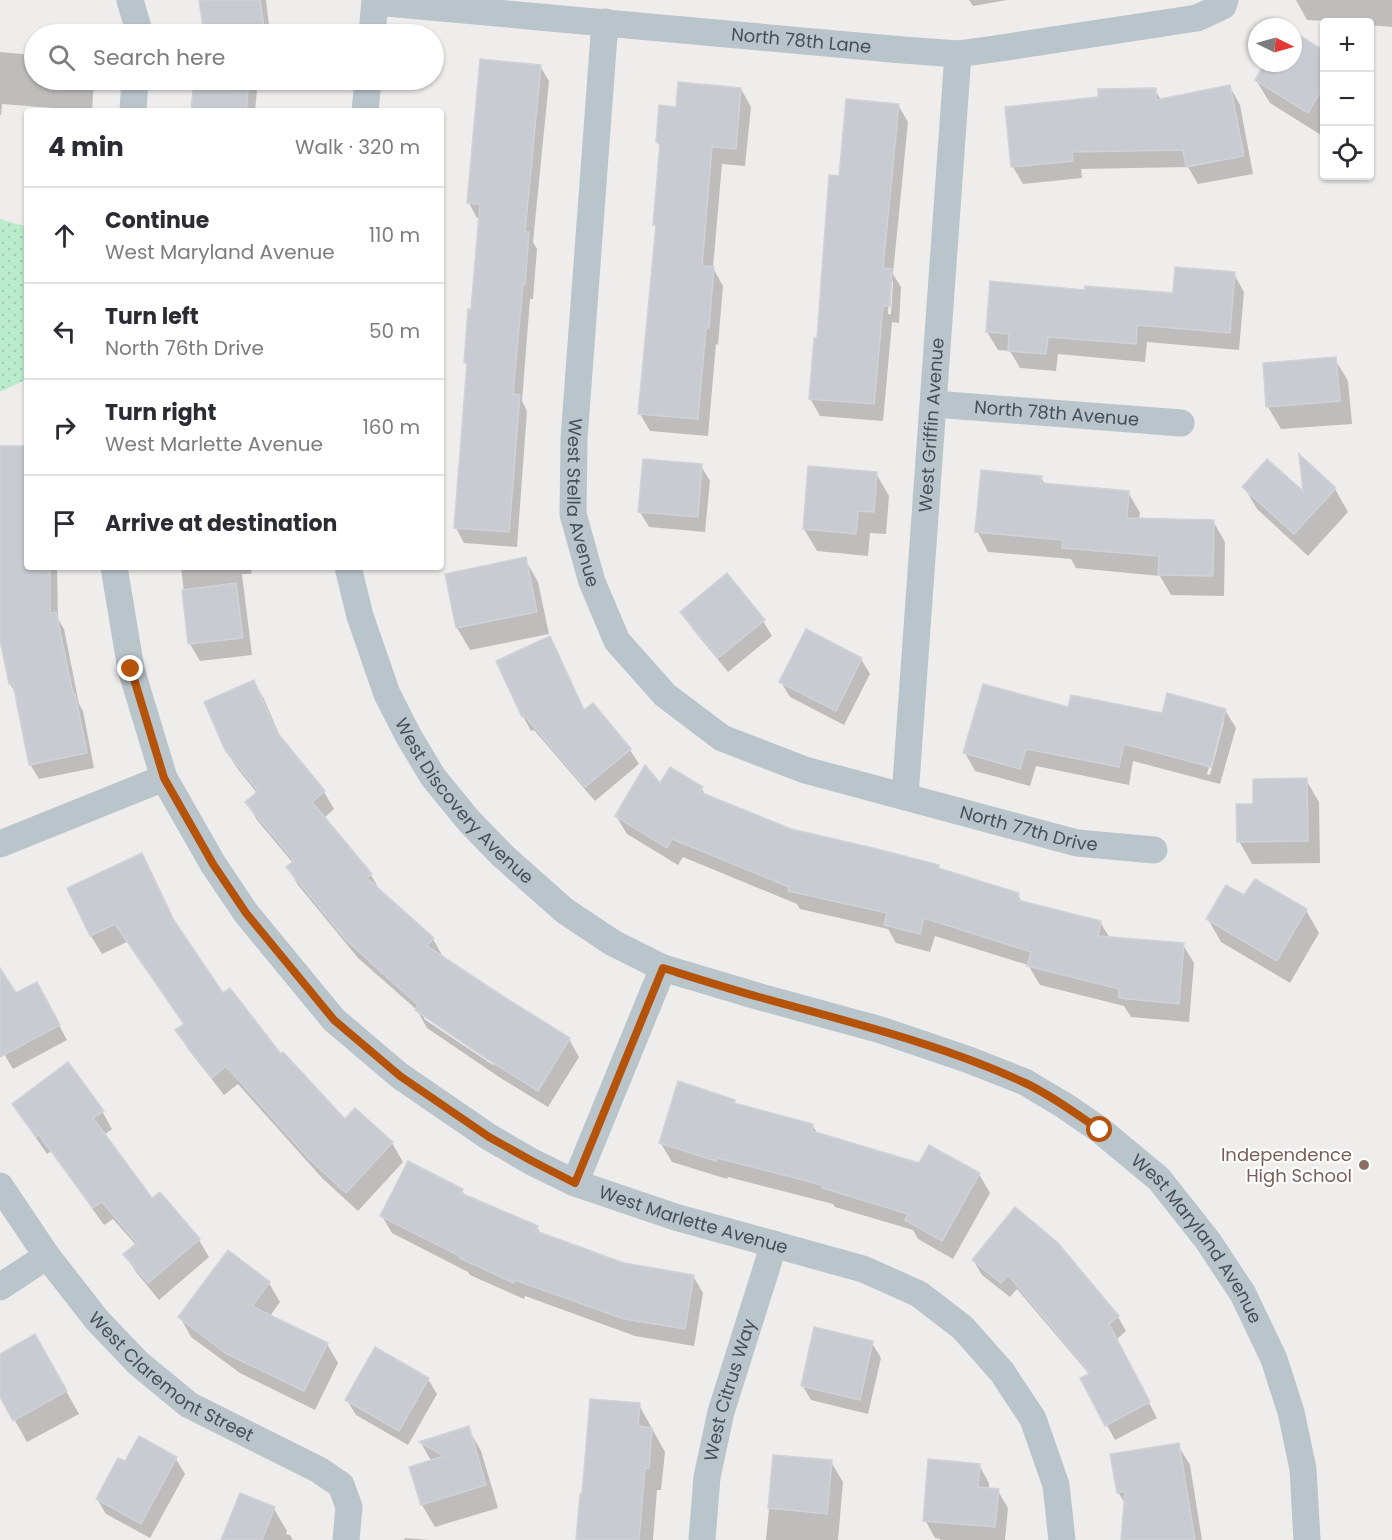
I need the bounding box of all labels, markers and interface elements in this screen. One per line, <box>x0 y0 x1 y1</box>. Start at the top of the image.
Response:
north arrow <box>1248 18 1302 72</box>
map controls <box>1320 18 1374 180</box>
button: + <box>1320 18 1374 72</box>
street label: North 78th Lane <box>730 21 872 59</box>
search box <box>24 24 444 90</box>
icon: search <box>45 41 78 74</box>
text: Search here <box>93 42 226 73</box>
button: − <box>1320 72 1374 126</box>
button: locate <box>1320 126 1374 180</box>
text: 4 min <box>48 129 124 165</box>
text: Walk · 320 m <box>295 133 420 161</box>
text: Continue <box>105 205 209 236</box>
icon: ahead <box>48 219 81 252</box>
text: 110 m <box>369 221 420 249</box>
text: West Maryland Avenue <box>105 238 335 266</box>
text: Turn left <box>105 301 199 332</box>
icon: left <box>48 315 81 348</box>
text: 50 m <box>369 317 420 345</box>
text: North 76th Drive <box>105 334 264 362</box>
street label: West Griffin Avenue <box>912 337 950 513</box>
street label: North 78th Avenue <box>973 394 1140 432</box>
text: Turn right <box>105 397 216 428</box>
icon: right <box>48 411 81 444</box>
text: 160 m <box>362 413 420 441</box>
street label: West Stella Avenue <box>561 417 606 590</box>
text: West Marlette Avenue <box>105 430 323 458</box>
icon: arrive <box>48 507 81 540</box>
text: Arrive at destination <box>105 508 337 539</box>
route end <box>117 655 143 681</box>
street label: West Discovery Avenue <box>389 713 539 890</box>
street label: North 77th Drive <box>957 799 1099 857</box>
route start <box>1086 1116 1112 1142</box>
place label: Independence High School <box>1221 1142 1352 1188</box>
street label: West Maryland Avenue <box>1126 1148 1268 1327</box>
marker: Independence High School <box>1357 1158 1371 1172</box>
street label: West Marlette Avenue <box>596 1179 791 1260</box>
street label: West Claremont Street <box>83 1306 258 1447</box>
street label: West Citrus Way <box>698 1316 762 1463</box>

